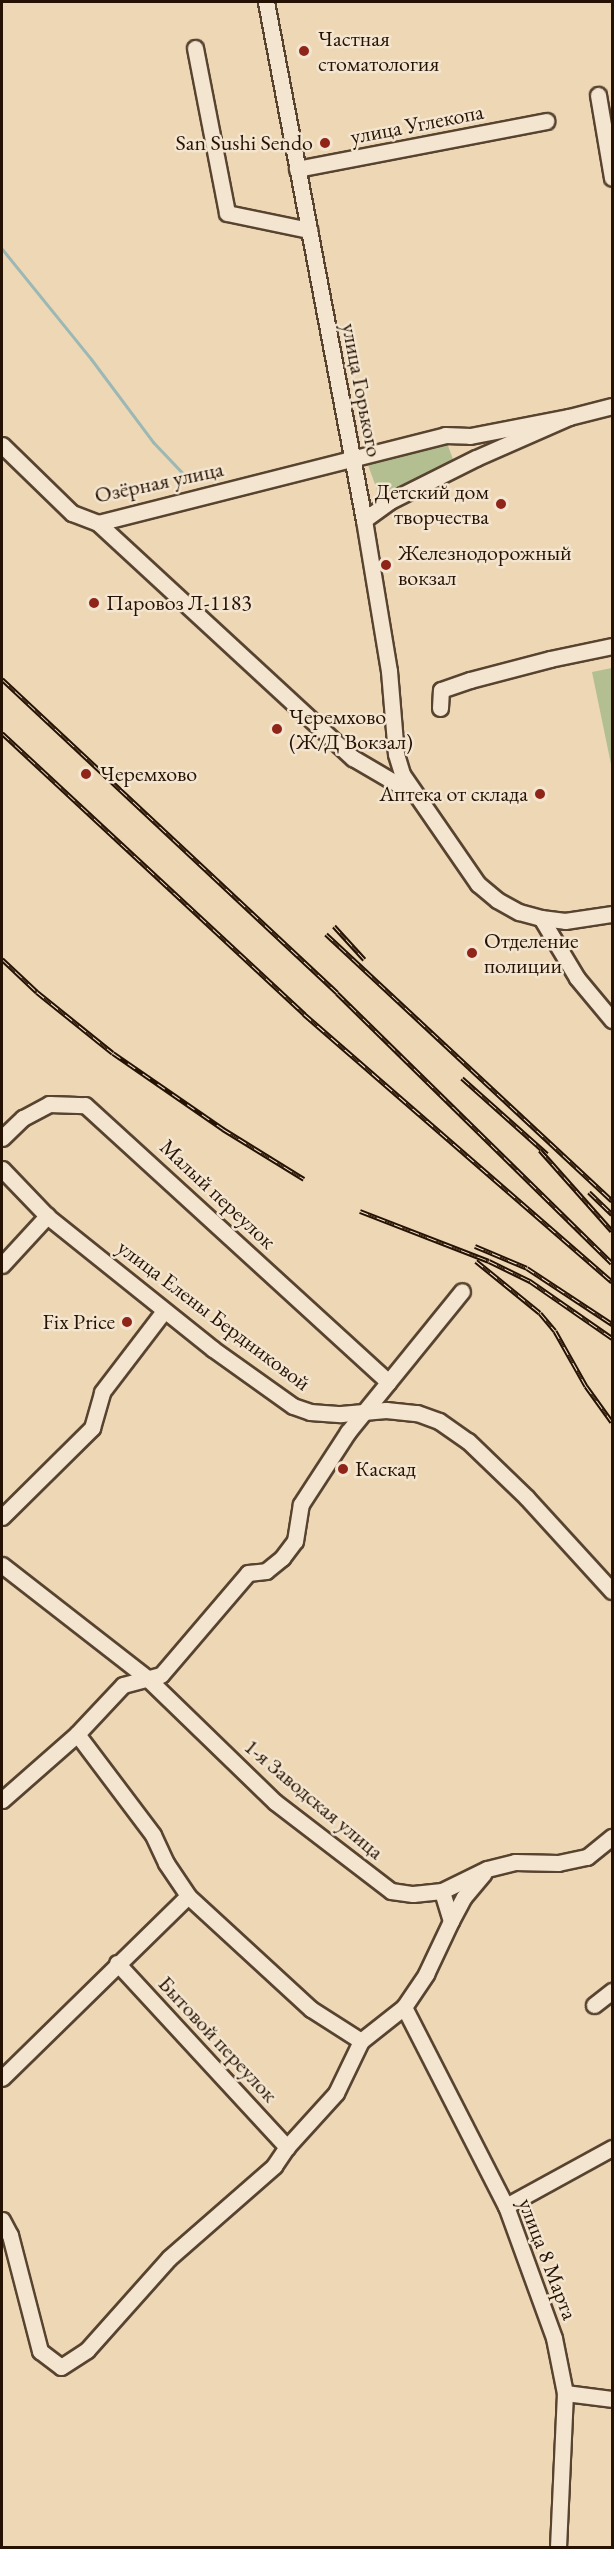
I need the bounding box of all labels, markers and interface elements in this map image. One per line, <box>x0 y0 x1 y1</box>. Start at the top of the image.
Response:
place label: Частная стоматология <box>318 25 439 76</box>
marker: Частная стоматология <box>295 42 313 60</box>
street label: улица Углекопа <box>348 98 486 150</box>
place label: San Sushi Sendo <box>175 130 313 156</box>
marker: San Sushi Sendo <box>318 136 332 150</box>
street label: улица Горького <box>336 321 388 459</box>
street label: Озёрная улица <box>92 455 226 509</box>
place label: Детский дом творчества <box>375 478 489 530</box>
marker: Детский дом творчества <box>494 497 508 511</box>
place label: Железнодорожный вокзал <box>398 539 572 590</box>
marker: Железнодорожный вокзал <box>379 558 393 572</box>
place label: Паровоз Л-1183 <box>106 590 252 616</box>
marker: Паровоз Л-1183 <box>87 596 101 610</box>
place label: Черемхово (Ж/Д Вокзал) <box>289 703 413 754</box>
marker: Черемхово (Ж/Д Вокзал) <box>270 722 284 736</box>
place label: Черемхово <box>100 761 197 787</box>
marker: Черемхово <box>77 765 95 783</box>
place label: Аптека от склада <box>379 781 528 807</box>
marker: Аптека от склада <box>533 787 547 801</box>
place label: Отделение полиции <box>484 927 579 978</box>
marker: Отделение полиции <box>465 946 479 960</box>
street label: Малый переулок <box>155 1134 281 1254</box>
street label: улица Елены Бердниковой <box>112 1234 316 1396</box>
place label: Fix Price <box>43 1309 115 1335</box>
marker: Fix Price <box>120 1315 134 1329</box>
place label: Каскад <box>355 1456 416 1482</box>
marker: Каскад <box>336 1462 350 1476</box>
street label: 1-я Заводская улица <box>239 1733 389 1865</box>
street label: Бытовой переулок <box>153 1970 283 2108</box>
street label: улица 8 Марта <box>513 2194 583 2324</box>

